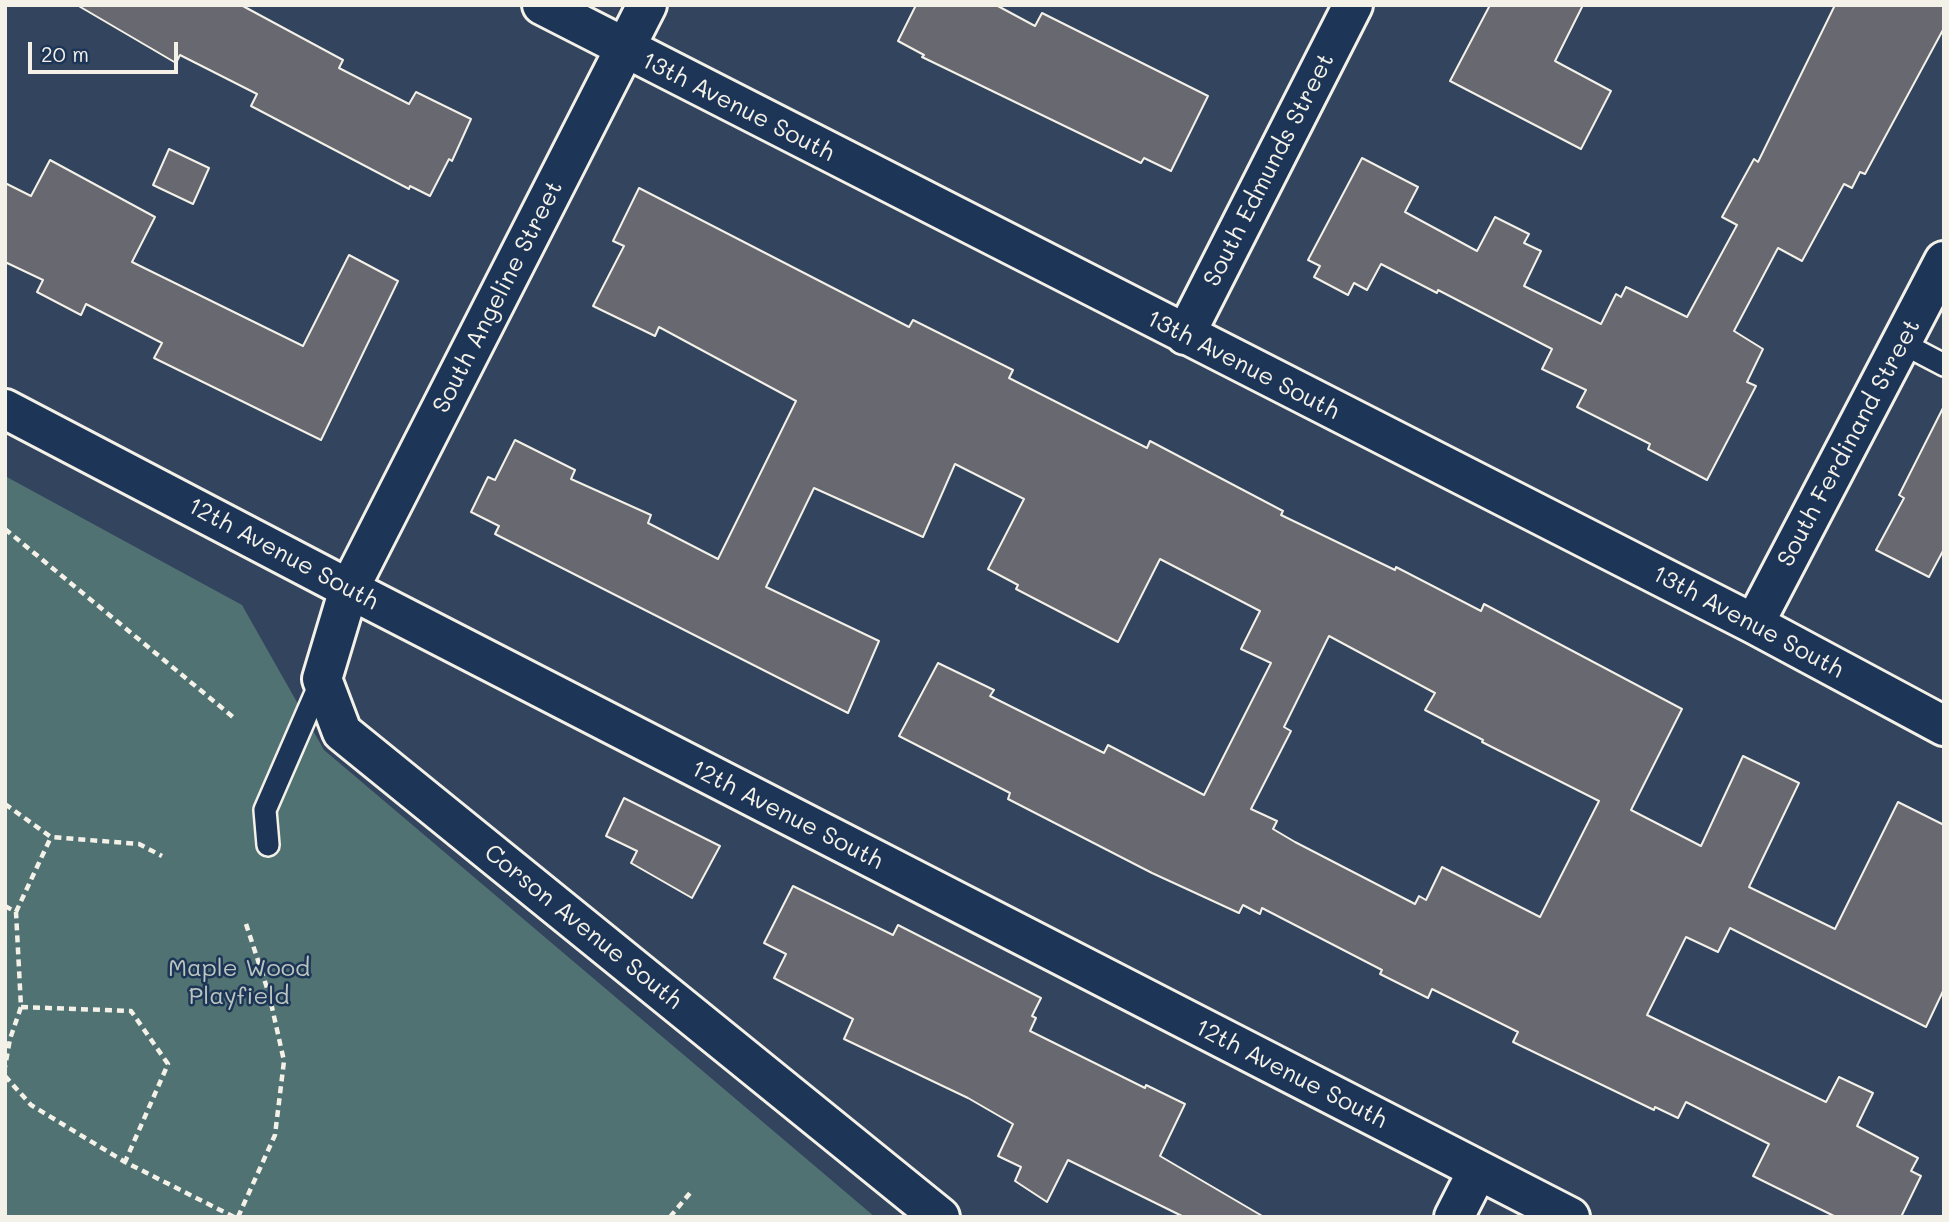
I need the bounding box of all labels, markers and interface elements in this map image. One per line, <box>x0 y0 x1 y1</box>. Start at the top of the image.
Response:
scale bar <box>32 28 182 72</box>
text: 20 m <box>41 40 89 67</box>
street label: 13th Avenue South <box>637 46 839 168</box>
street label: South Edmunds Street <box>1198 48 1340 292</box>
street label: South Angeline Street <box>427 176 569 418</box>
street label: 13th Avenue South <box>1142 304 1344 426</box>
street label: South Ferdinand Street <box>1771 314 1927 572</box>
street label: 12th Avenue South <box>183 492 383 616</box>
street label: 13th Avenue South <box>1648 559 1848 685</box>
street label: 12th Avenue South <box>686 754 888 876</box>
street label: Corson Avenue South <box>478 838 688 1016</box>
park label: Maple Wood Playfield <box>168 955 310 1011</box>
street label: 12th Avenue South <box>1190 1013 1392 1135</box>

